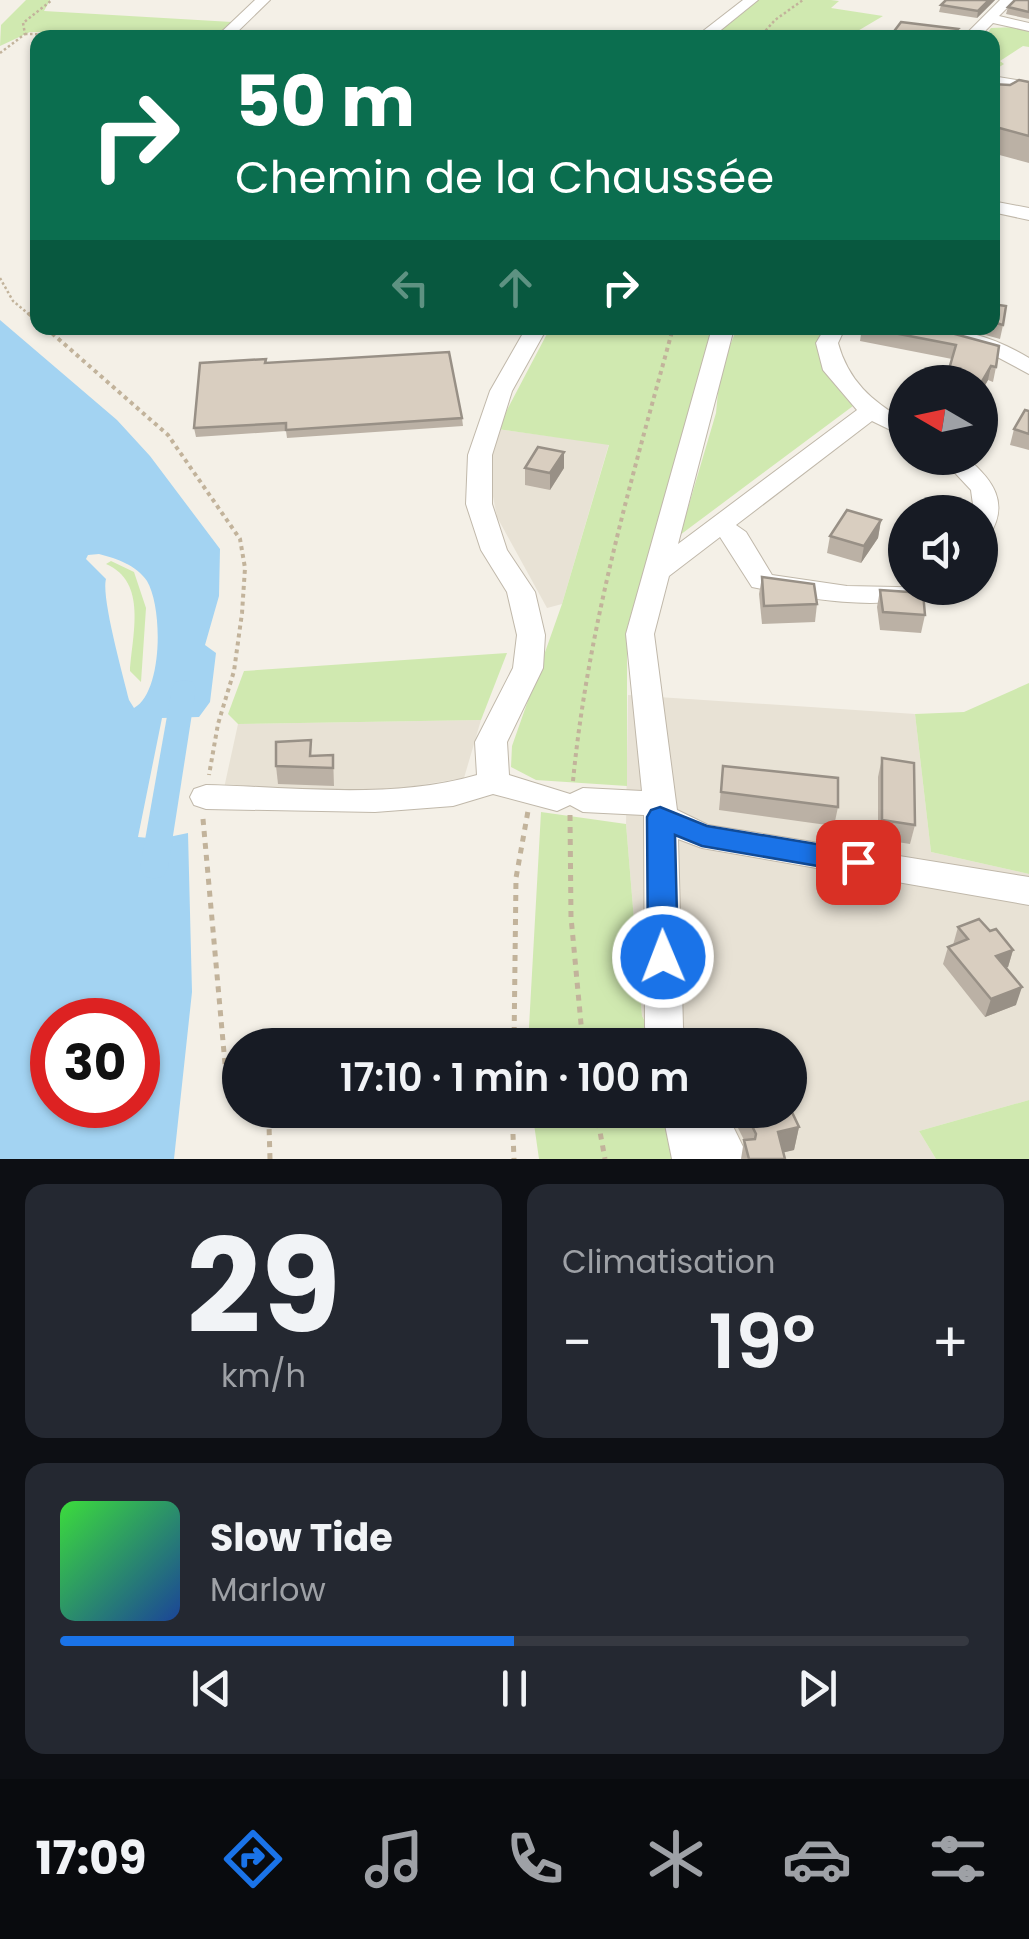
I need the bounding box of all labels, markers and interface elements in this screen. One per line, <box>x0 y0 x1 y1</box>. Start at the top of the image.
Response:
text: 50 m <box>235 52 415 151</box>
icon: right <box>70 70 200 200</box>
text: Chemin de la Chaussée <box>235 146 774 209</box>
icon: left <box>383 260 438 315</box>
icon: ahead <box>488 260 543 315</box>
icon: right <box>593 260 648 315</box>
north arrow <box>888 365 998 475</box>
map controls <box>888 365 998 605</box>
button: sound <box>888 495 998 605</box>
pin <box>816 820 901 905</box>
icon: arrive <box>831 835 886 890</box>
position arrow <box>611 905 715 1009</box>
speed limit sign: 30 <box>30 998 160 1128</box>
text: 17:10 · 1 min · 100 m <box>340 1051 689 1104</box>
text: 29 <box>186 1195 341 1378</box>
text: Climatisation <box>562 1239 775 1284</box>
text: 19° <box>708 1289 816 1394</box>
text: − <box>562 1304 592 1381</box>
text: + <box>931 1304 969 1381</box>
text: km/h <box>221 1353 306 1398</box>
text: Slow Tide <box>210 1511 393 1564</box>
text: Marlow <box>210 1567 326 1612</box>
icon: previous <box>184 1661 239 1716</box>
icon: pause <box>487 1661 542 1716</box>
icon: next <box>790 1661 845 1716</box>
icon: directions <box>218 1824 288 1894</box>
icon: music <box>359 1824 429 1894</box>
icon: phone <box>500 1824 570 1894</box>
icon: climate <box>641 1824 711 1894</box>
icon: car <box>782 1824 852 1894</box>
icon: filters <box>923 1824 993 1894</box>
text: 17:09 <box>36 1827 146 1890</box>

